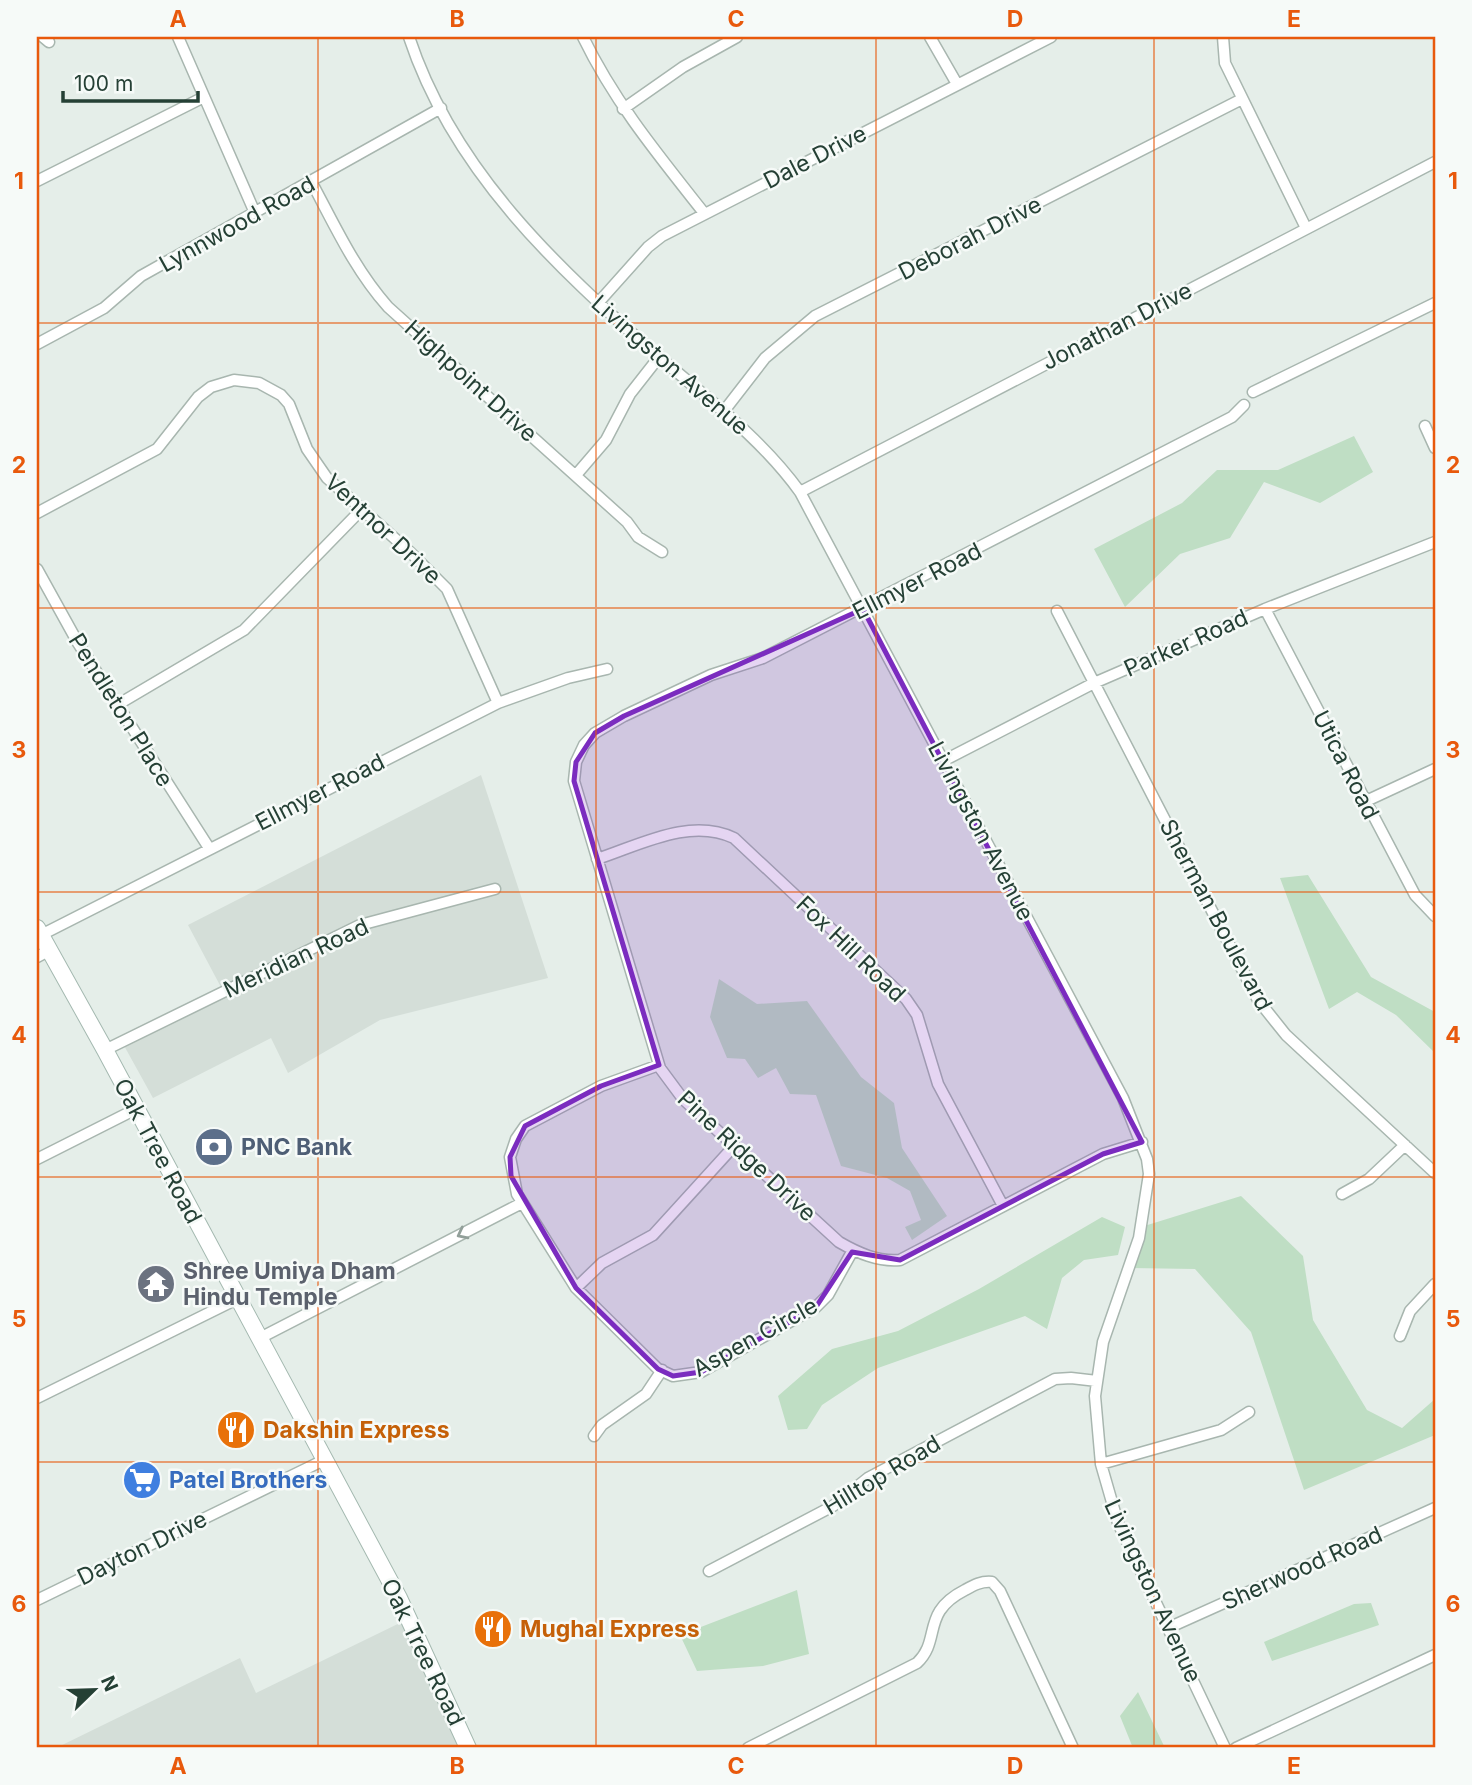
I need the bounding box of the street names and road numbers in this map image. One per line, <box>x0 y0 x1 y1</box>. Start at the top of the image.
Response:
street label: Dale Drive <box>759 119 871 195</box>
street label: Lynnwood Road <box>154 170 320 278</box>
street label: Deborah Drive <box>894 190 1046 286</box>
street label: Jonathan Drive <box>1037 276 1197 376</box>
street label: Livingston Avenue <box>586 289 754 441</box>
street label: Highpoint Drive <box>399 314 543 448</box>
street label: Ventnor Drive <box>319 468 447 590</box>
street label: Ellmyer Road <box>848 536 986 626</box>
street label: Parker Road <box>1120 603 1252 683</box>
street label: Pendleton Place <box>63 628 179 792</box>
street label: Utica Road <box>1307 706 1385 824</box>
street label: Livingston Avenue <box>922 737 1040 925</box>
street label: Ellmyer Road <box>251 747 389 837</box>
street label: Sherman Boulevard <box>1154 814 1278 1016</box>
street label: Fox Hill Road <box>791 890 911 1008</box>
street label: Meridian Road <box>219 912 373 1004</box>
street label: Oak Tree Road <box>108 1074 208 1228</box>
street label: Pine Ridge Drive <box>672 1085 822 1227</box>
street label: Aspen Circle <box>688 1291 822 1383</box>
street label: Hilltop Road <box>819 1429 945 1521</box>
street label: Livingston Avenue <box>1098 1495 1208 1687</box>
street label: Dayton Drive <box>73 1505 211 1591</box>
street label: Sherwood Road <box>1217 1520 1387 1616</box>
street label: Oak Tree Road <box>375 1574 471 1730</box>

